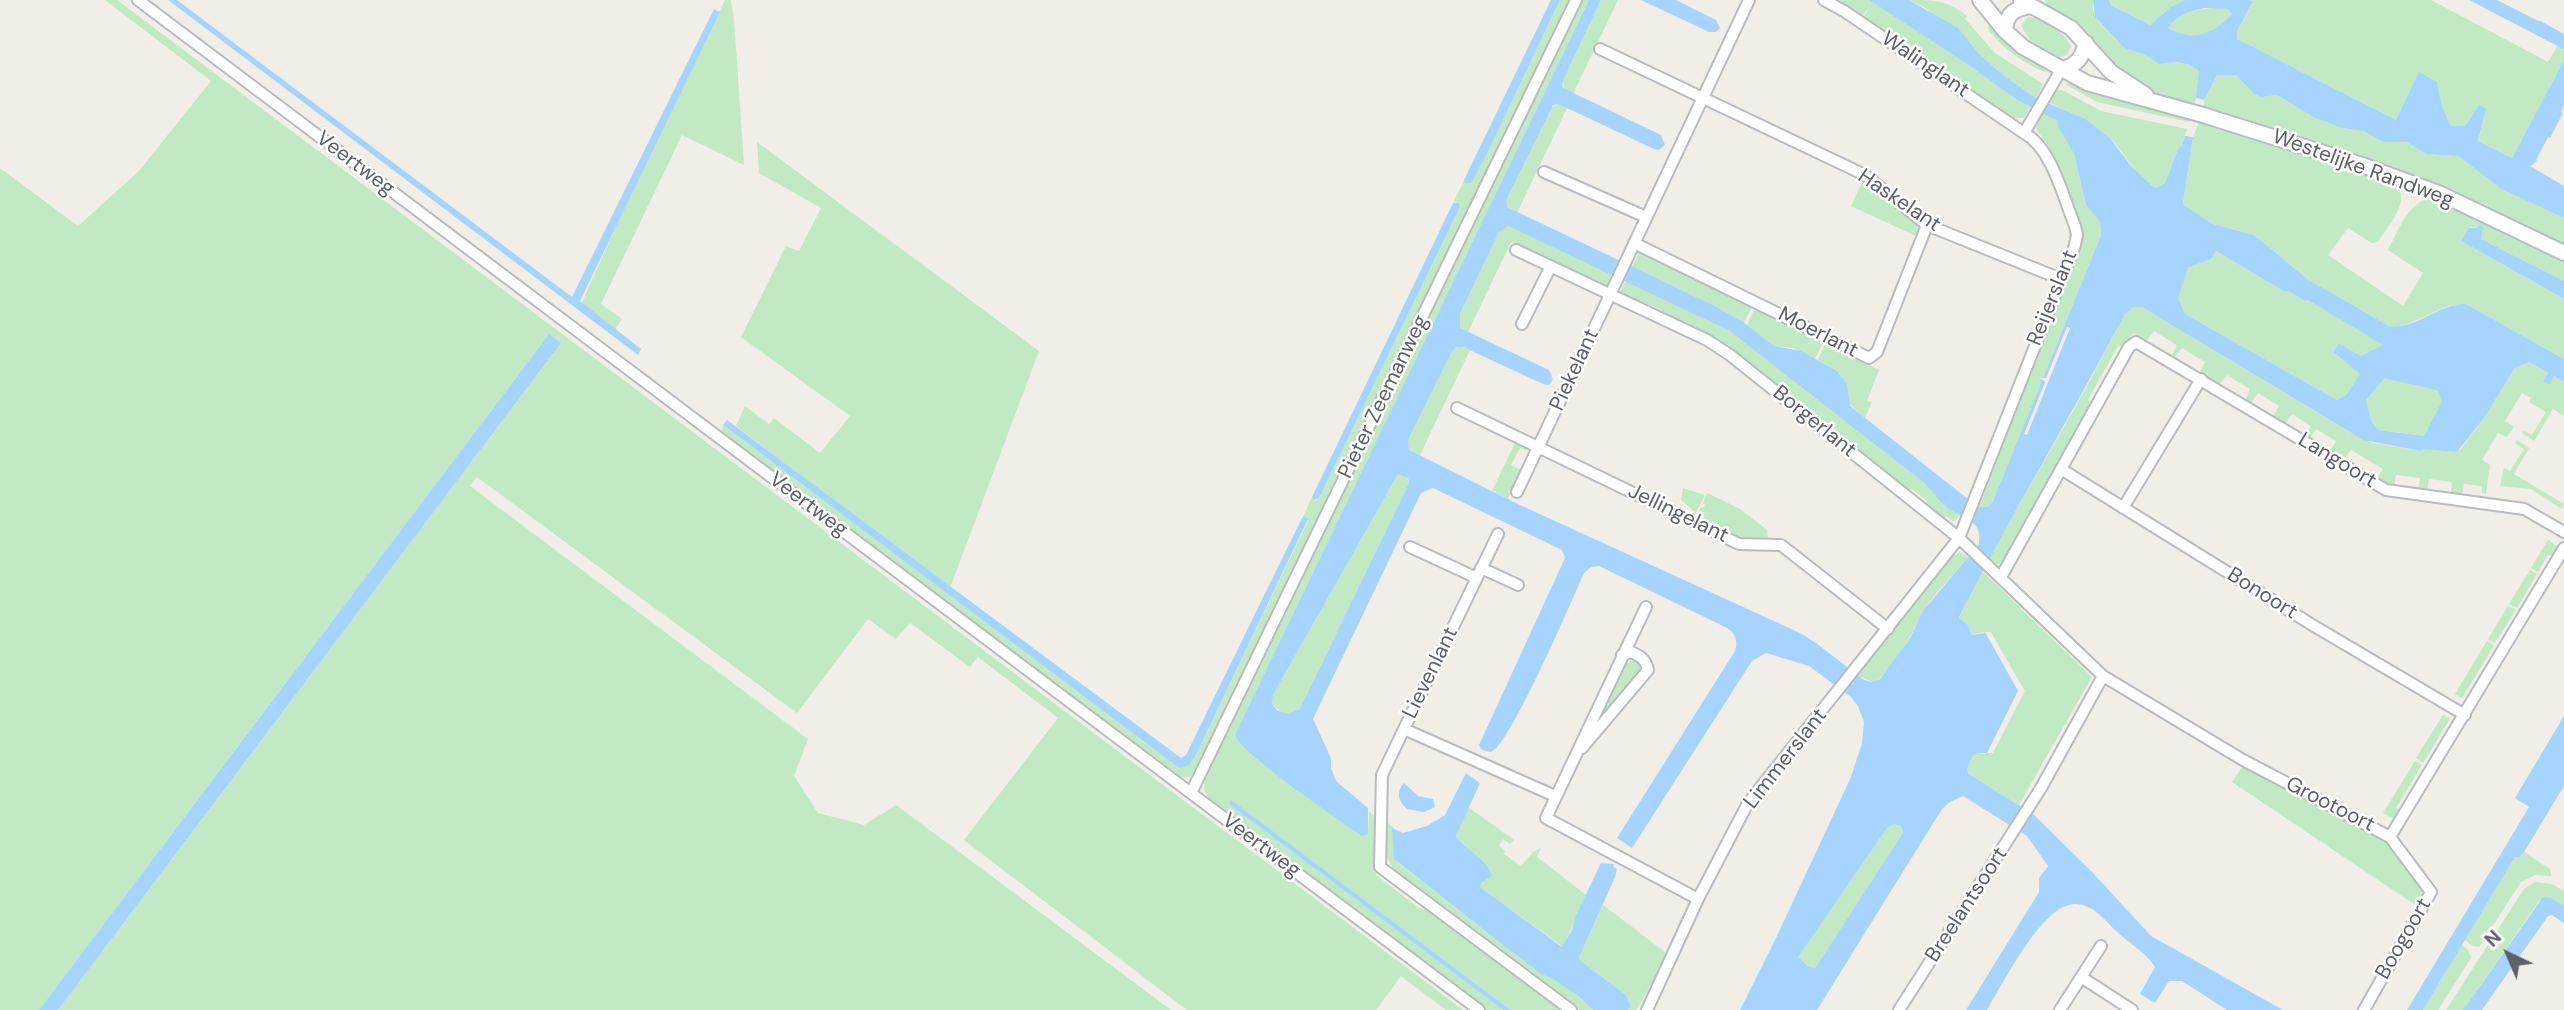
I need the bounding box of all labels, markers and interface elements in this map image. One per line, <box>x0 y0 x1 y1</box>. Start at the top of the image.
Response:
street label: Walinglant <box>1876 26 1974 104</box>
street label: Westelijke Randweg <box>2269 124 2457 214</box>
street label: Veertweg <box>311 126 399 202</box>
street label: Haskelant <box>1853 164 1945 238</box>
street label: Reijerslant <box>2022 247 2084 349</box>
street label: Moerlant <box>1774 302 1862 364</box>
street label: Pieter Zeemanweg <box>1334 311 1434 483</box>
street label: Piekelant <box>1545 325 1605 415</box>
street label: Borgerlant <box>1767 381 1861 463</box>
street label: Langoort <box>2293 428 2381 494</box>
street label: Veertweg <box>764 467 852 543</box>
street label: Jellingelant <box>1624 479 1732 549</box>
street label: Bonoort <box>2222 563 2302 625</box>
street label: Lievenlant <box>1398 623 1464 723</box>
street label: Limmerslant <box>1739 704 1833 814</box>
street label: Grootoort <box>2281 772 2379 838</box>
street label: Veertweg <box>1217 808 1305 884</box>
street label: Breelantsoort <box>1921 843 2013 967</box>
street label: Boogoort <box>2371 894 2437 984</box>
north arrow <box>2473 919 2543 989</box>
text: N <box>2479 925 2507 952</box>

